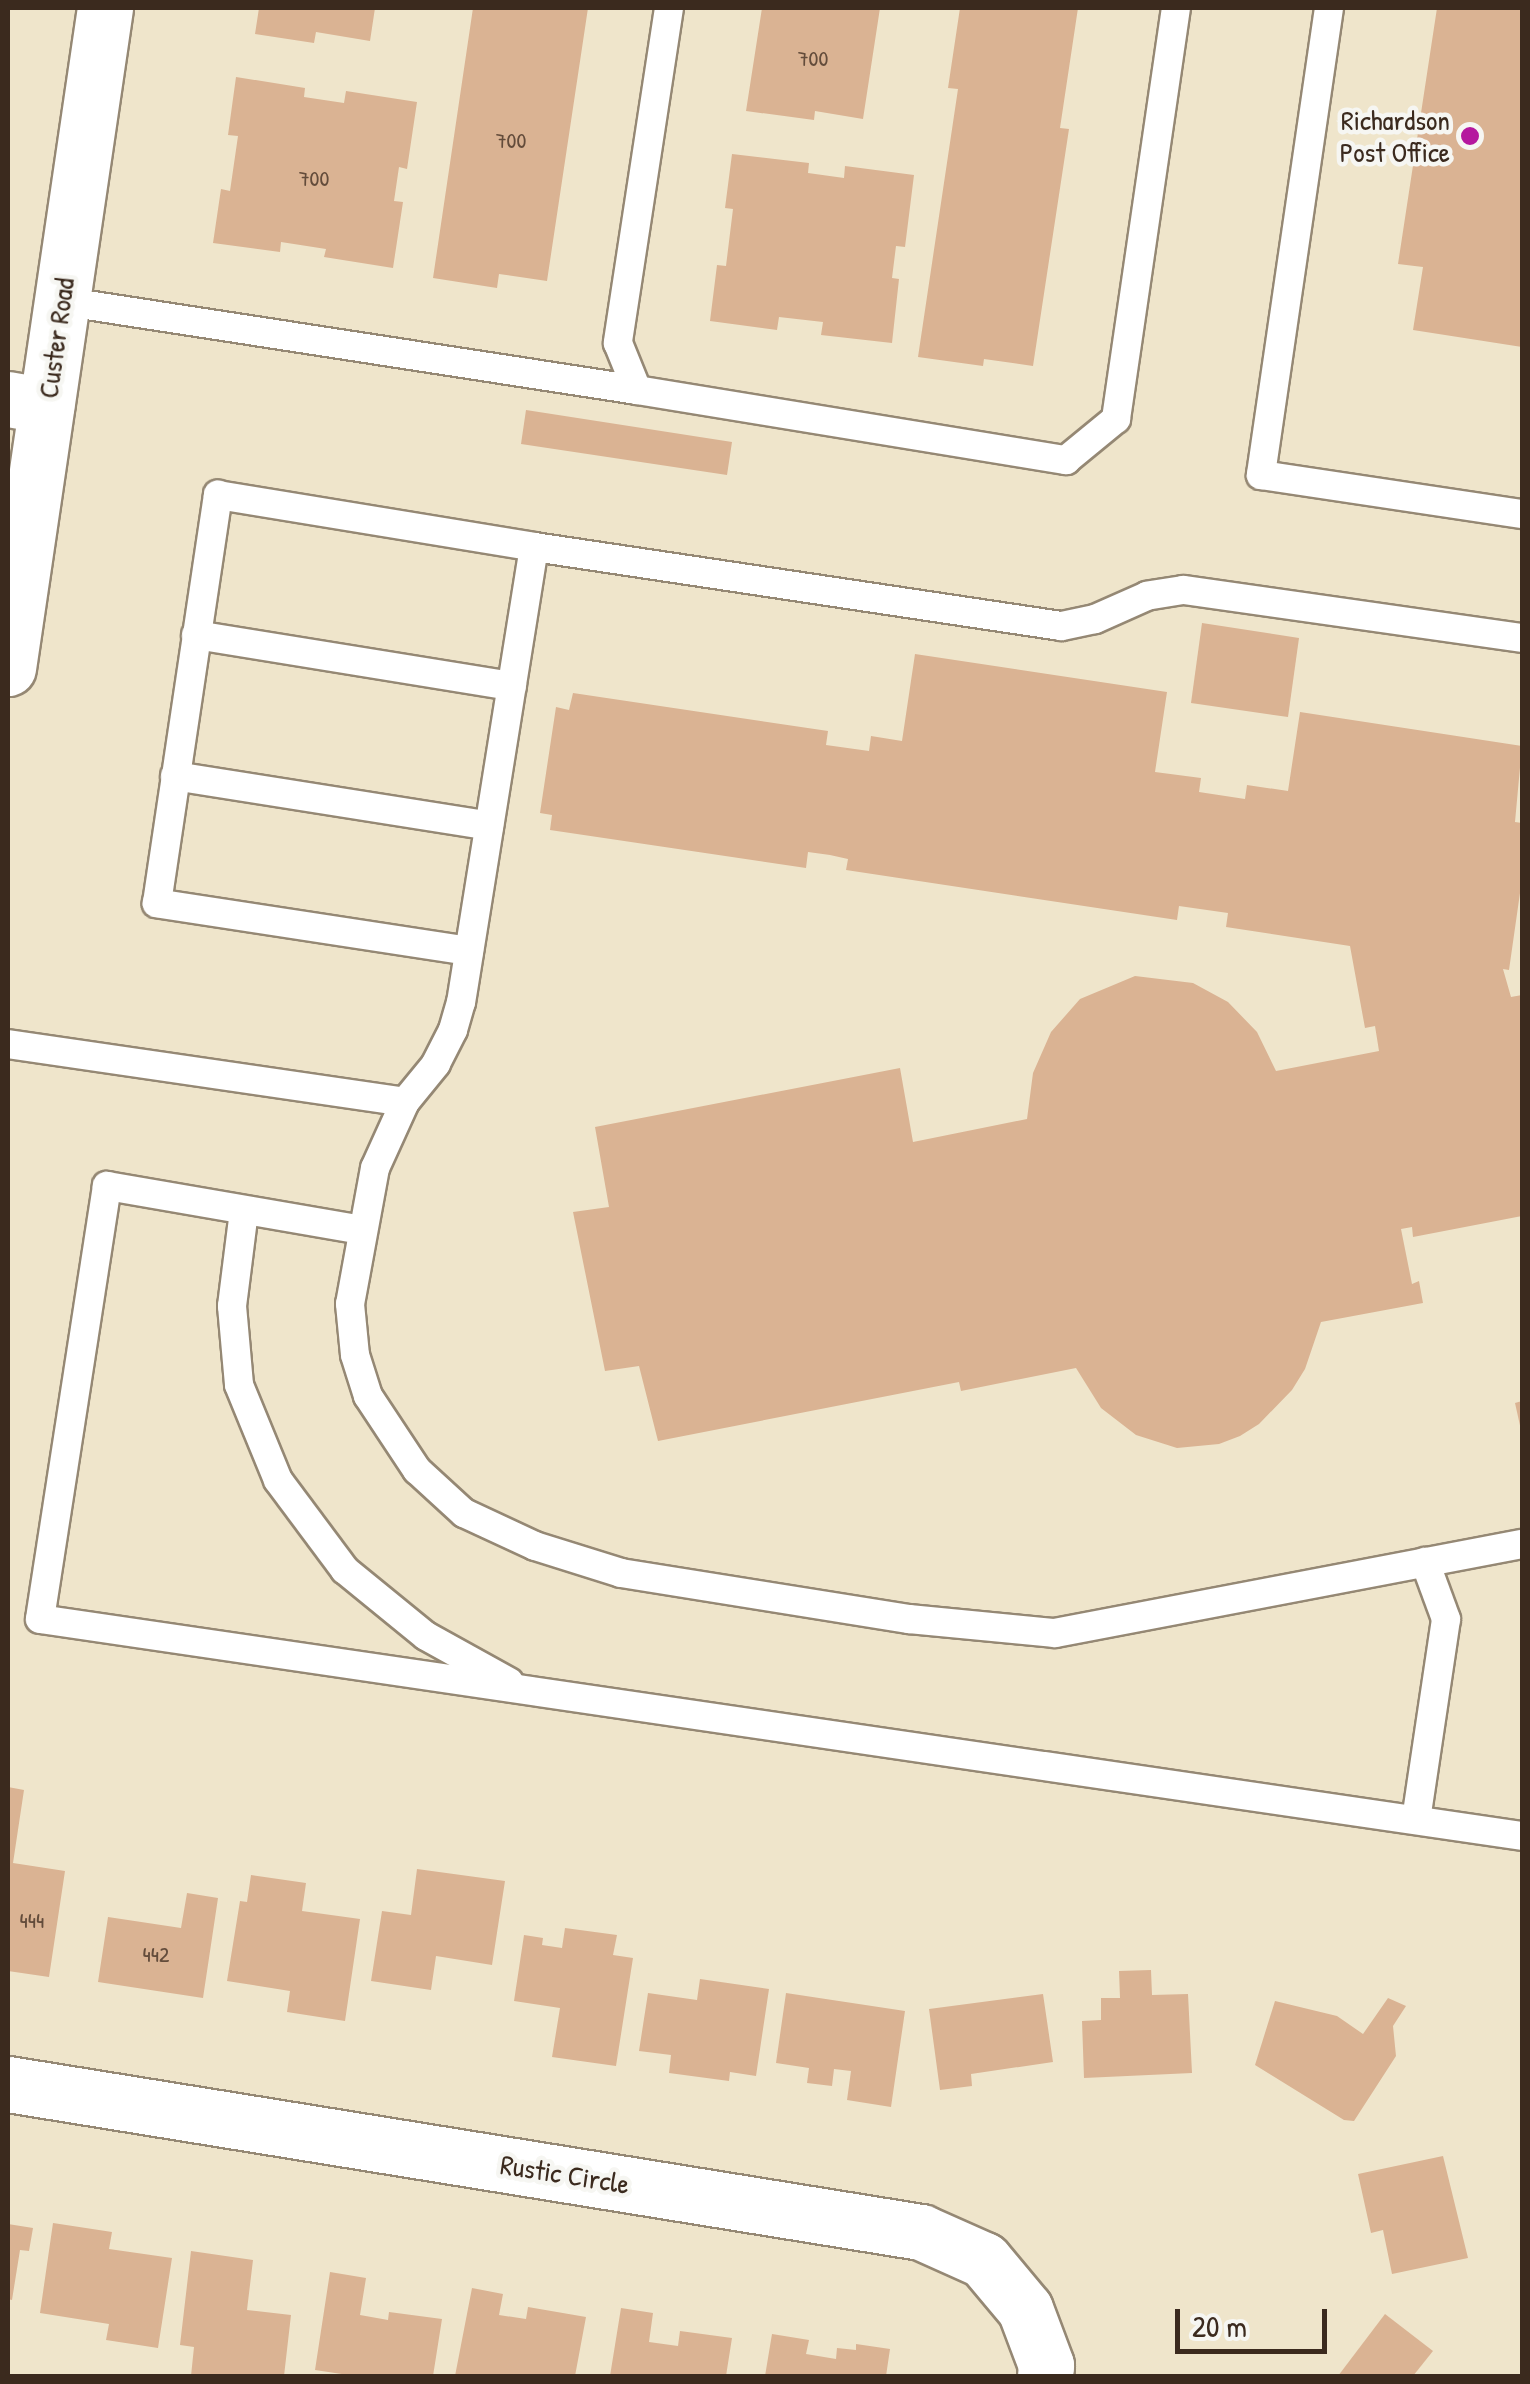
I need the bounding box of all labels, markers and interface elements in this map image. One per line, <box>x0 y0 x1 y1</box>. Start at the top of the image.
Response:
house number: 700 <box>798 46 828 72</box>
place label: Richardson Post Office <box>1340 103 1450 169</box>
marker: Richardson Post Office <box>1459 125 1481 147</box>
house number: 700 <box>496 128 526 154</box>
house number: 700 <box>299 166 329 192</box>
street label: Custer Road <box>31 276 81 400</box>
house number: 444 <box>20 1908 44 1934</box>
house number: 442 <box>143 1942 169 1968</box>
street label: Rustic Circle <box>498 2147 632 2201</box>
scale bar <box>1180 2289 1332 2351</box>
text: 20 m <box>1192 2306 1247 2346</box>

